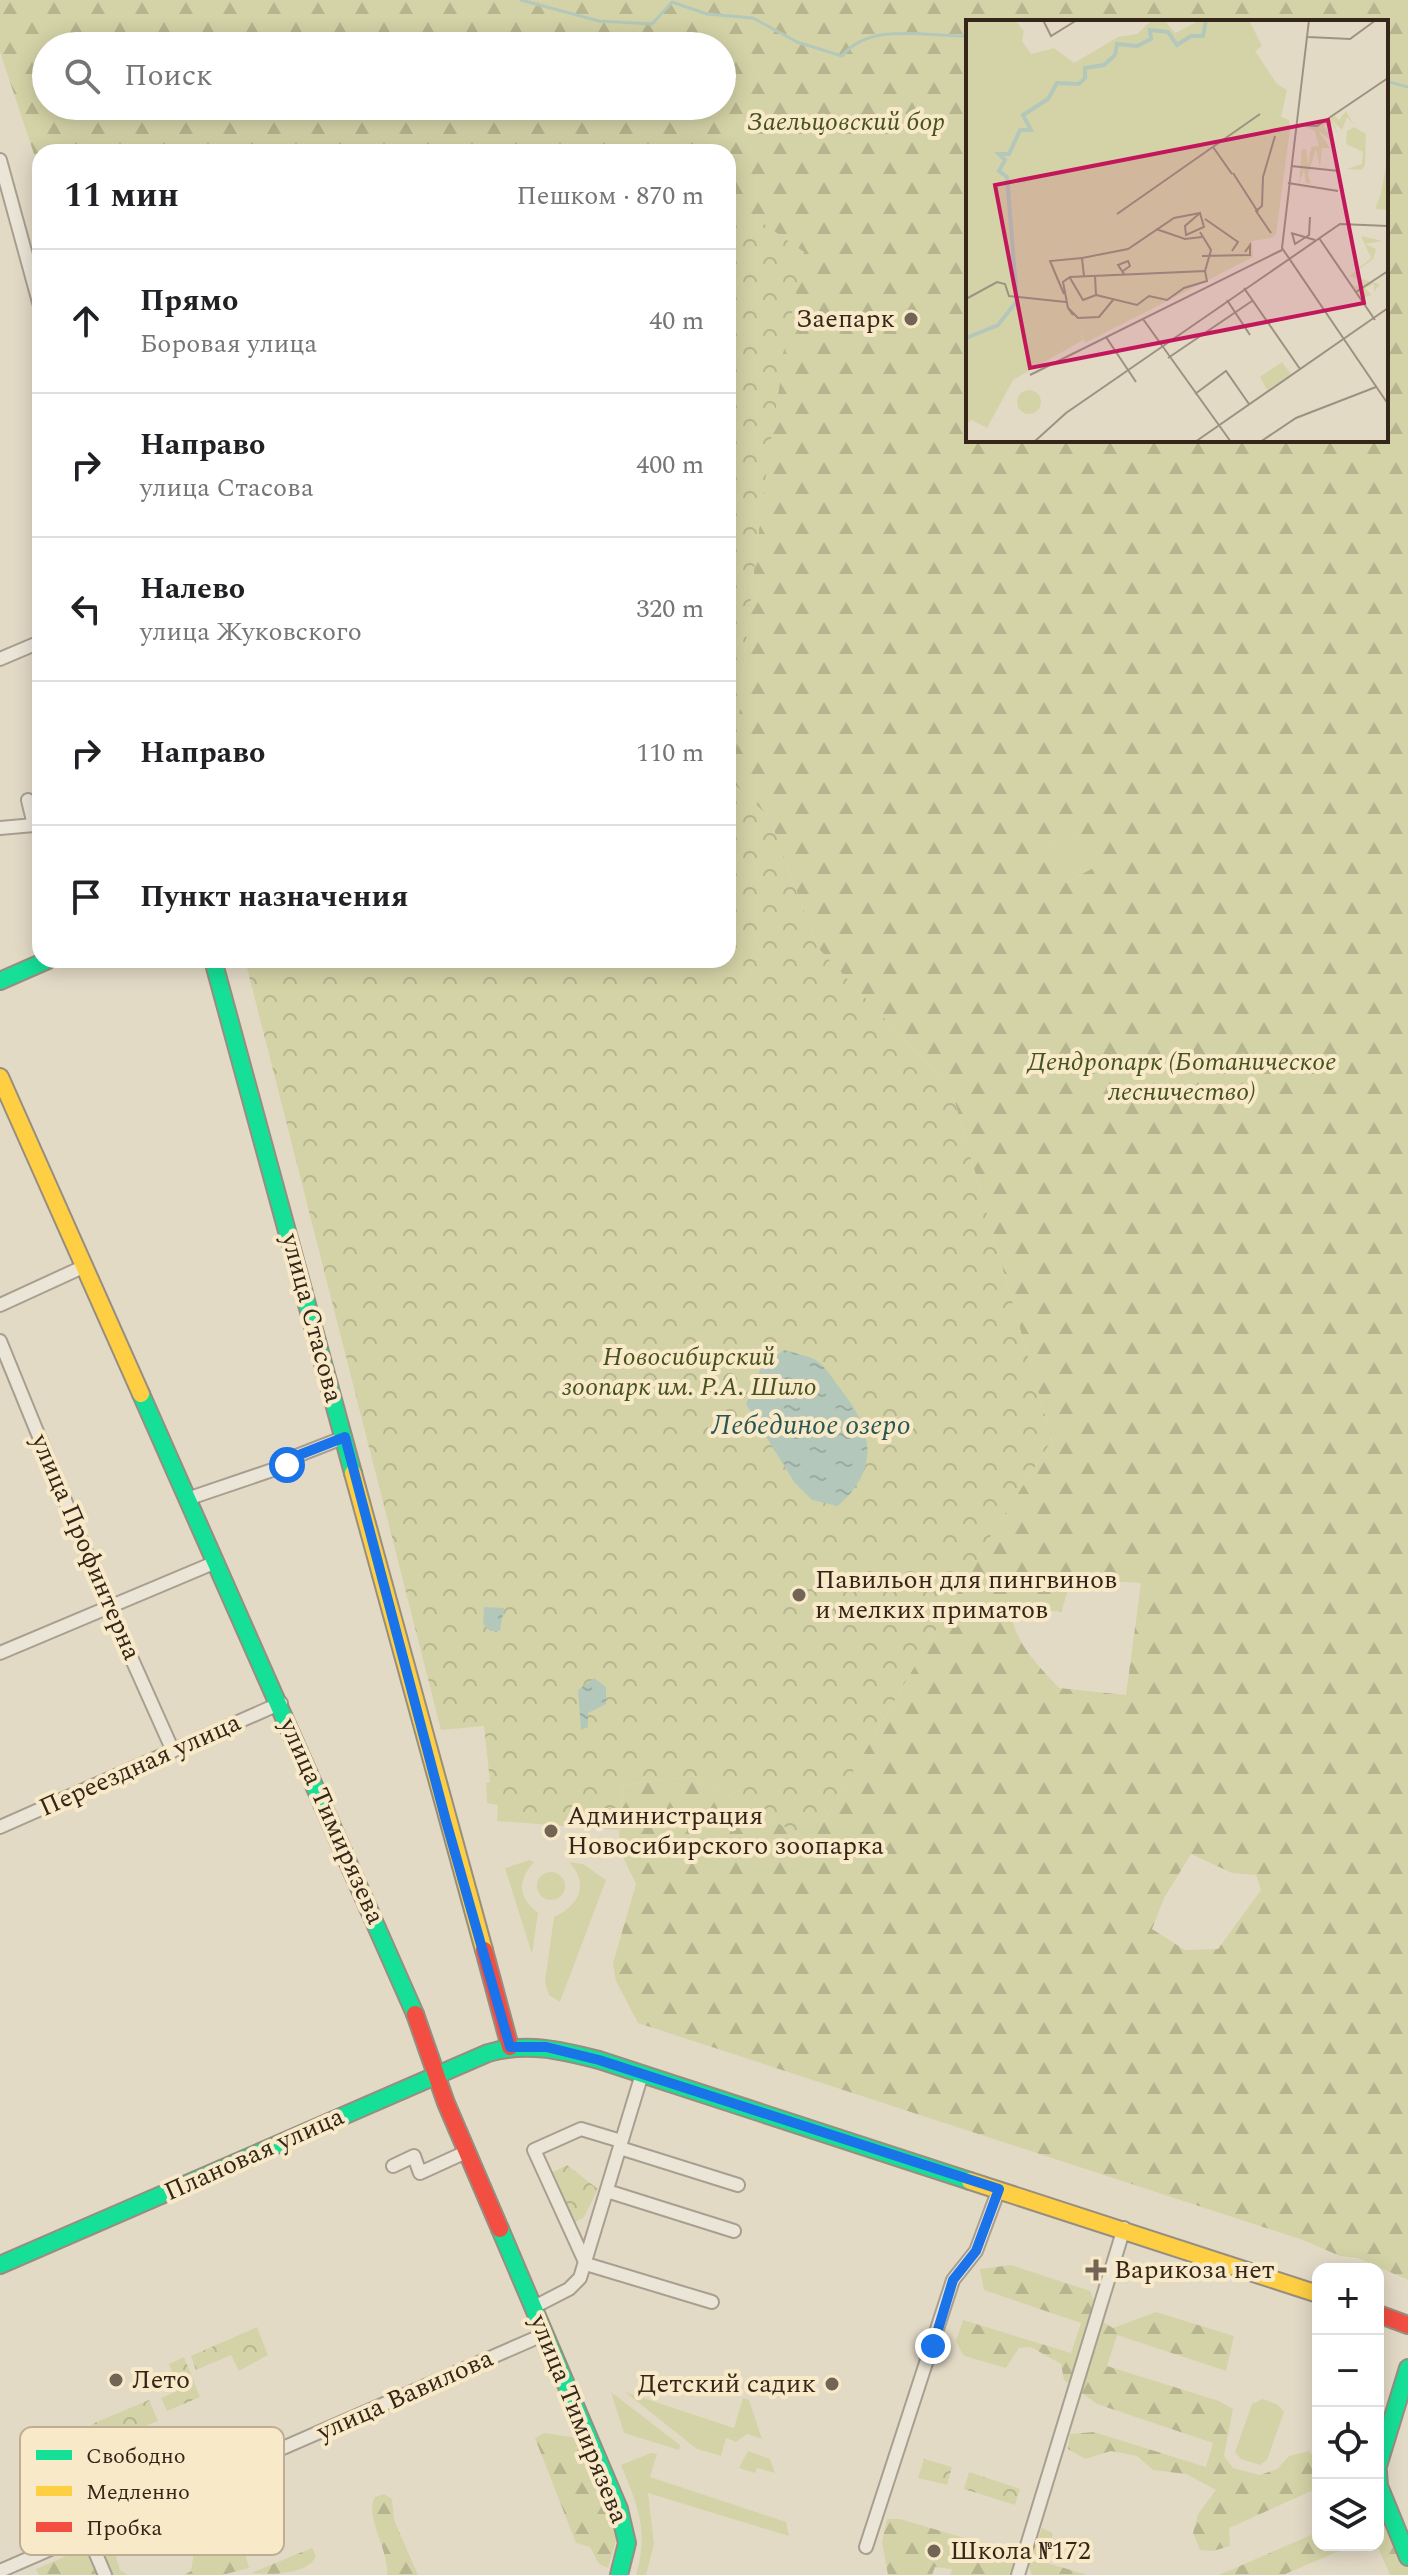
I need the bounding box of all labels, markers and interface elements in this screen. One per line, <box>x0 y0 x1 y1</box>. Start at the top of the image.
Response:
inset map <box>966 20 1388 442</box>
search box <box>32 32 736 120</box>
text: Поиск <box>124 53 213 99</box>
icon: search <box>60 54 104 98</box>
park label: Заельцовский бор <box>747 102 945 142</box>
text: 11 мин <box>64 170 179 222</box>
text: Пешком · 870 m <box>517 176 704 216</box>
text: Прямо <box>140 278 238 324</box>
icon: ahead <box>64 299 108 343</box>
place label: Заепарк <box>796 299 895 339</box>
text: 40 m <box>649 301 704 341</box>
marker: Заепарк <box>902 310 920 328</box>
text: Боровая улица <box>140 324 317 364</box>
text: Направо <box>140 422 265 468</box>
icon: right <box>64 443 108 487</box>
text: 400 m <box>636 445 704 485</box>
text: улица Стасова <box>140 468 314 508</box>
text: Налево <box>140 566 245 612</box>
icon: left <box>64 587 108 631</box>
text: 320 m <box>636 589 704 629</box>
text: улица Жуковского <box>140 612 362 652</box>
text: Направо <box>140 730 265 776</box>
icon: right <box>64 731 108 775</box>
text: 110 m <box>636 733 704 773</box>
text: Пункт назначения <box>140 874 408 920</box>
icon: arrive <box>64 875 108 919</box>
park label: Дендропарк (Ботаническое лесничество) <box>1026 1042 1337 1112</box>
street label: улица Стасова <box>270 1228 354 1407</box>
park label: Новосибирский зоопарк им. Р.А. Шило <box>561 1337 817 1407</box>
water label: Лебединое озеро <box>710 1404 911 1447</box>
street label: улица Профинтерна <box>20 1427 152 1667</box>
route start <box>269 1447 305 1483</box>
place label: Павильон для пингвинов и мелких приматов <box>815 1560 1117 1630</box>
marker: Павильон для пингвинов и мелких приматов <box>790 1586 808 1604</box>
street label: Переездная улица <box>33 1702 248 1827</box>
street label: улица Тимирязева <box>268 1710 396 1931</box>
place label: Администрация Новосибирского зоопарка <box>567 1796 884 1866</box>
marker: Администрация Новосибирского зоопарка <box>542 1822 560 1840</box>
street label: Плановая улица <box>158 2096 351 2212</box>
place label: Варикоза нет <box>1114 2250 1275 2290</box>
marker: Варикоза нет <box>1085 2259 1107 2281</box>
map controls <box>1312 2263 1384 2551</box>
button: + <box>1312 2263 1384 2335</box>
street label: улица Тимирязева <box>518 2308 639 2530</box>
route end <box>915 2328 951 2364</box>
button: − <box>1312 2335 1384 2407</box>
street label: улица Вавилова <box>309 2338 500 2452</box>
place label: Лето <box>132 2360 190 2400</box>
place label: Детский садик <box>638 2364 816 2404</box>
marker: Лето <box>107 2371 125 2389</box>
marker: Детский садик <box>823 2375 841 2393</box>
button: locate <box>1312 2407 1384 2479</box>
legend <box>20 2427 284 2555</box>
text: Свободно <box>86 2440 186 2473</box>
text: Медленно <box>86 2476 190 2509</box>
button: layers <box>1312 2479 1384 2551</box>
text: Пробка <box>86 2512 163 2545</box>
place label: Школа №172 <box>950 2531 1091 2571</box>
marker: Школа №172 <box>925 2542 943 2560</box>

